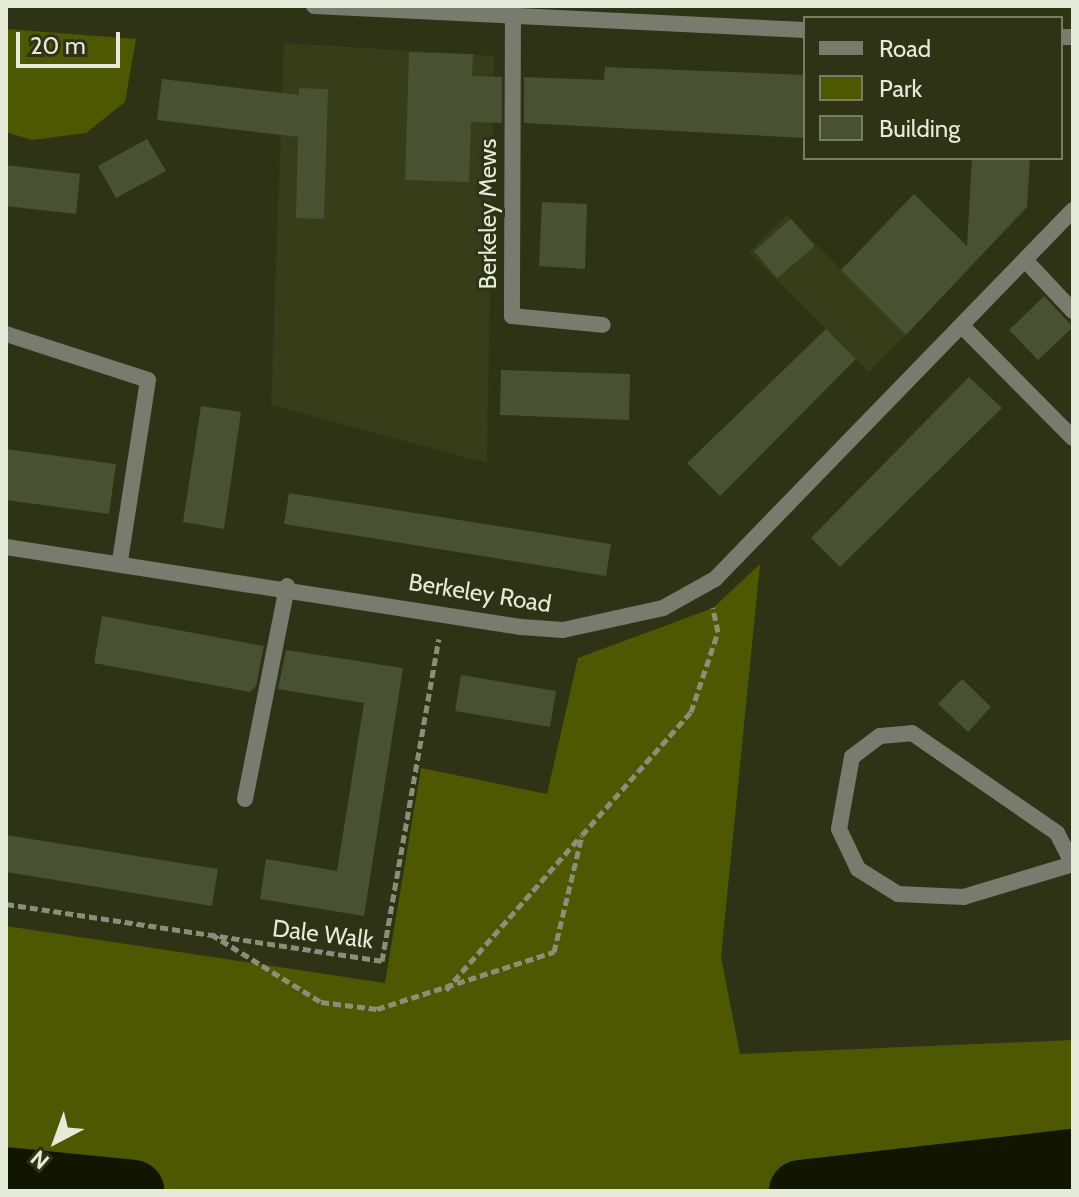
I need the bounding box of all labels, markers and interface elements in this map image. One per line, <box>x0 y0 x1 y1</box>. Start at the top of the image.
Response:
scale bar <box>20 16 124 66</box>
legend <box>803 16 1063 160</box>
text: 20 m <box>30 31 86 60</box>
text: Road <box>879 34 931 63</box>
text: Park <box>879 74 922 103</box>
text: Building <box>879 114 960 143</box>
street label: Berkeley Mews <box>474 139 502 289</box>
street label: Berkeley Road <box>407 568 553 618</box>
street label: Dale Walk <box>271 914 375 954</box>
north arrow <box>16 1101 96 1181</box>
text: N <box>25 1144 55 1175</box>

